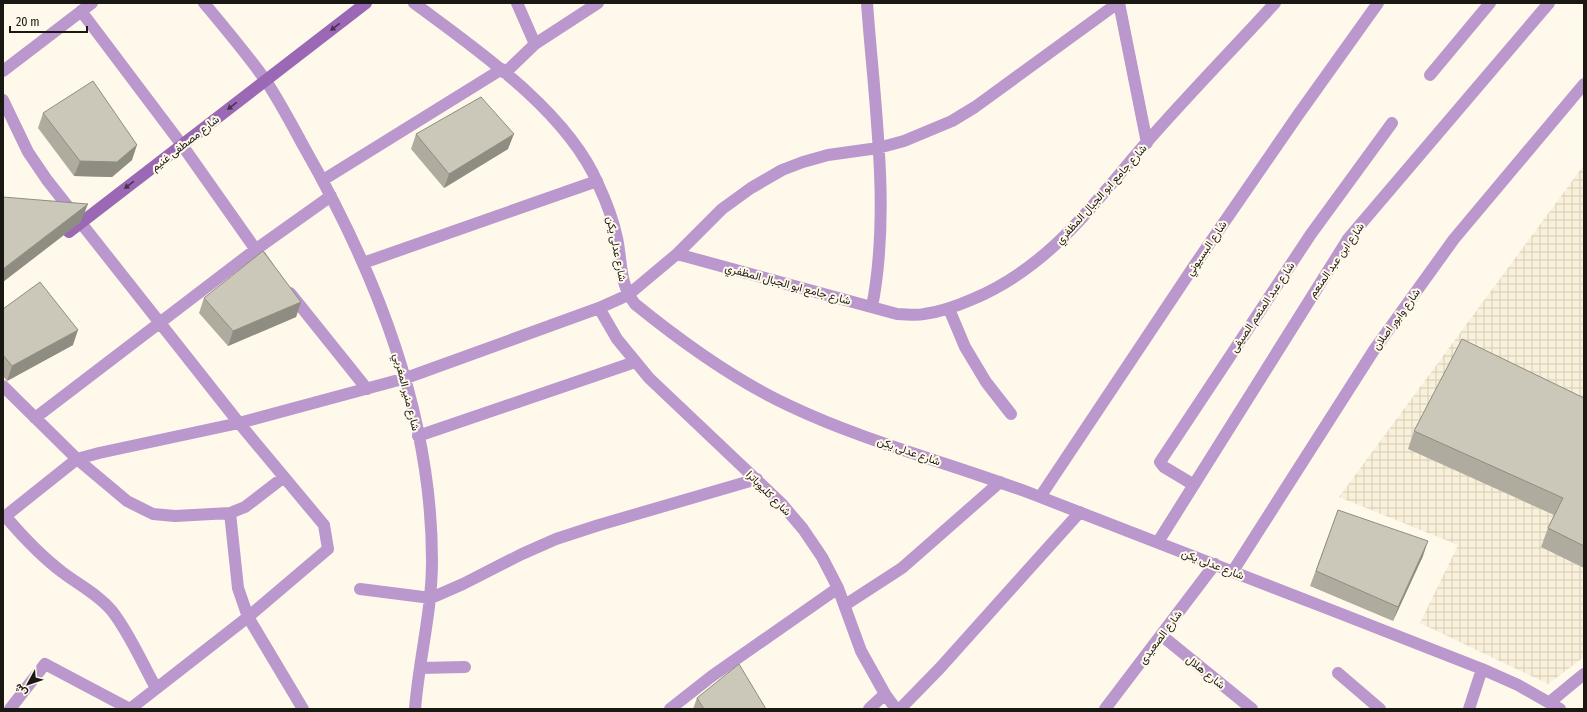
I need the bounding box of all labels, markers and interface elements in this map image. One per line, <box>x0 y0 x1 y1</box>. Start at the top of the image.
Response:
scale bar <box>10 8 87 34</box>
text: 20 m <box>16 15 40 29</box>
one-way arrow <box>330 23 340 31</box>
one-way arrow <box>227 102 237 110</box>
street label: شارع مصطفى غنيم <box>149 113 223 175</box>
street label: شارع جامع ابو الجبال المظفري <box>1053 142 1152 249</box>
one-way arrow <box>123 181 134 190</box>
street label: شارع عدلى يكن <box>603 215 629 283</box>
street label: شارع البسيوني <box>1183 218 1232 280</box>
street label: شارع ابن عبد المنعم <box>1306 220 1368 301</box>
street label: شارع عبد المنعم الصيفى <box>1227 259 1298 355</box>
street label: شارع جامع ابو الجبال المظفري <box>723 261 853 311</box>
street label: شارع وابور اصلان <box>1370 286 1424 353</box>
street label: شارع منير المغربي <box>388 352 422 433</box>
street label: شارع عدلى يكن <box>875 435 943 469</box>
street label: شارع كليوباترا <box>743 468 794 519</box>
street label: شارع عدلى يكن <box>1179 547 1246 583</box>
street label: شارع الصعيدى <box>1136 608 1186 667</box>
street label: شارع هلال <box>1183 653 1228 693</box>
north arrow <box>8 664 48 704</box>
text: ش <box>11 681 30 699</box>

